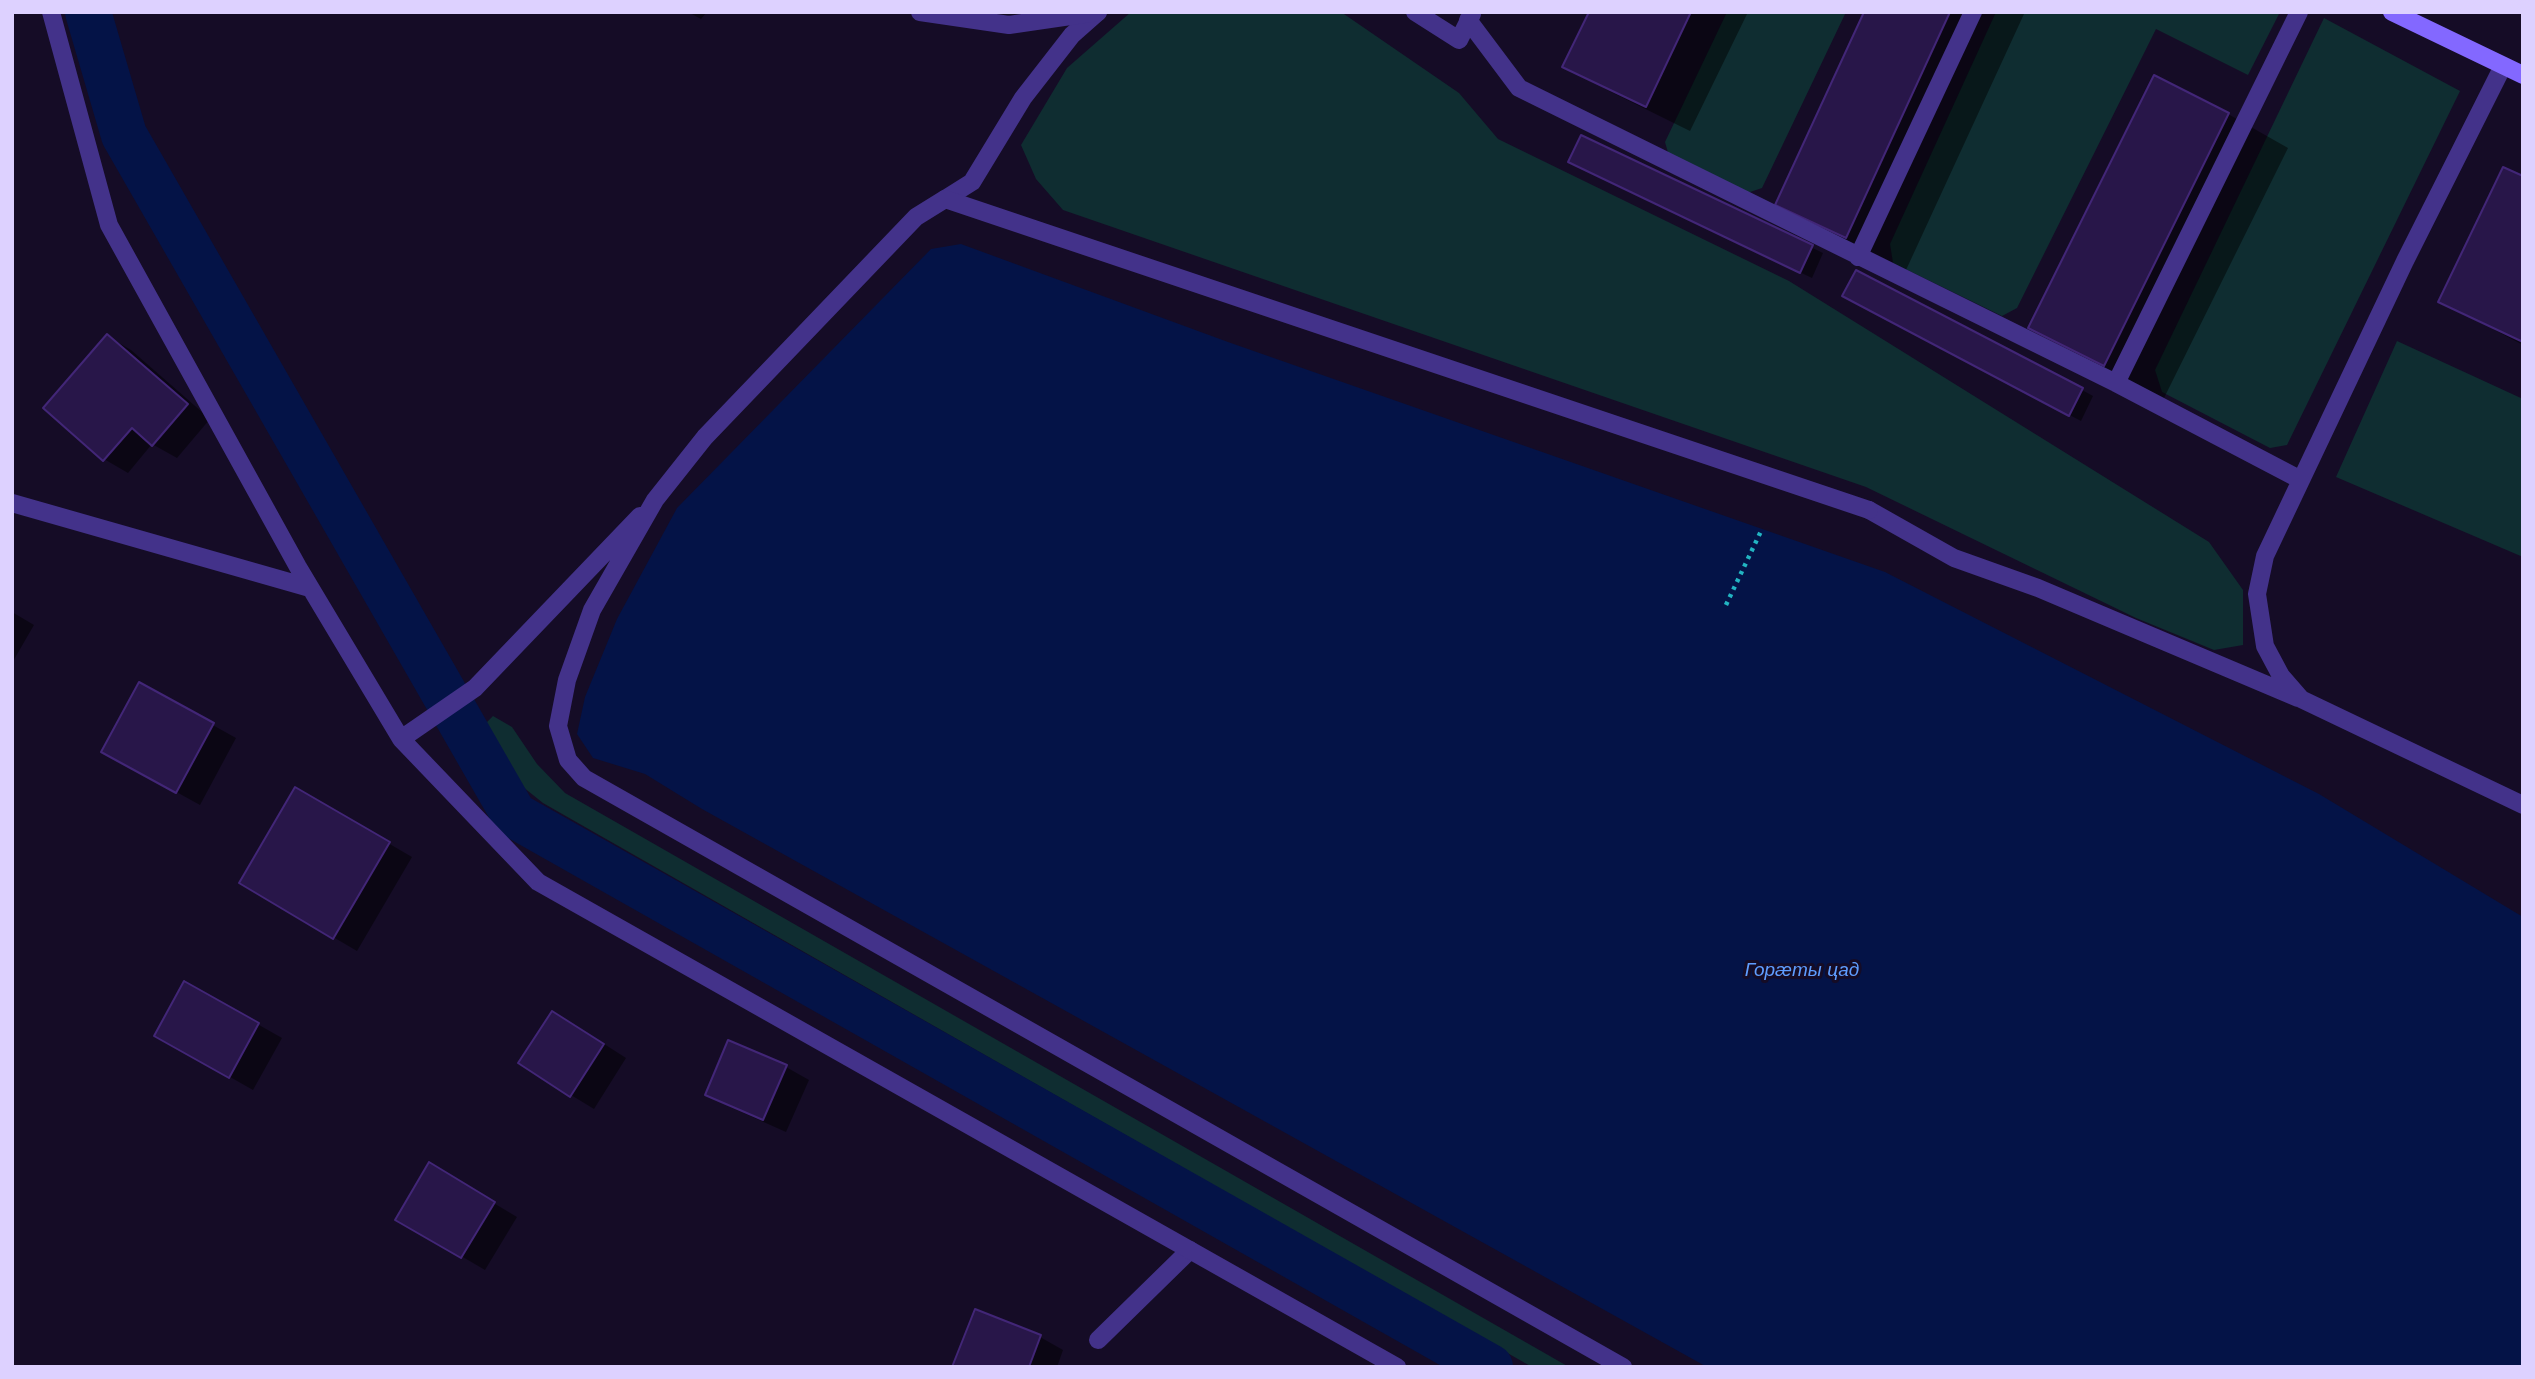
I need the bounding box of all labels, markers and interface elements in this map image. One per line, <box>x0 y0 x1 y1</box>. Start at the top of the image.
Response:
water label: Горӕты цад <box>1745 960 1859 982</box>

